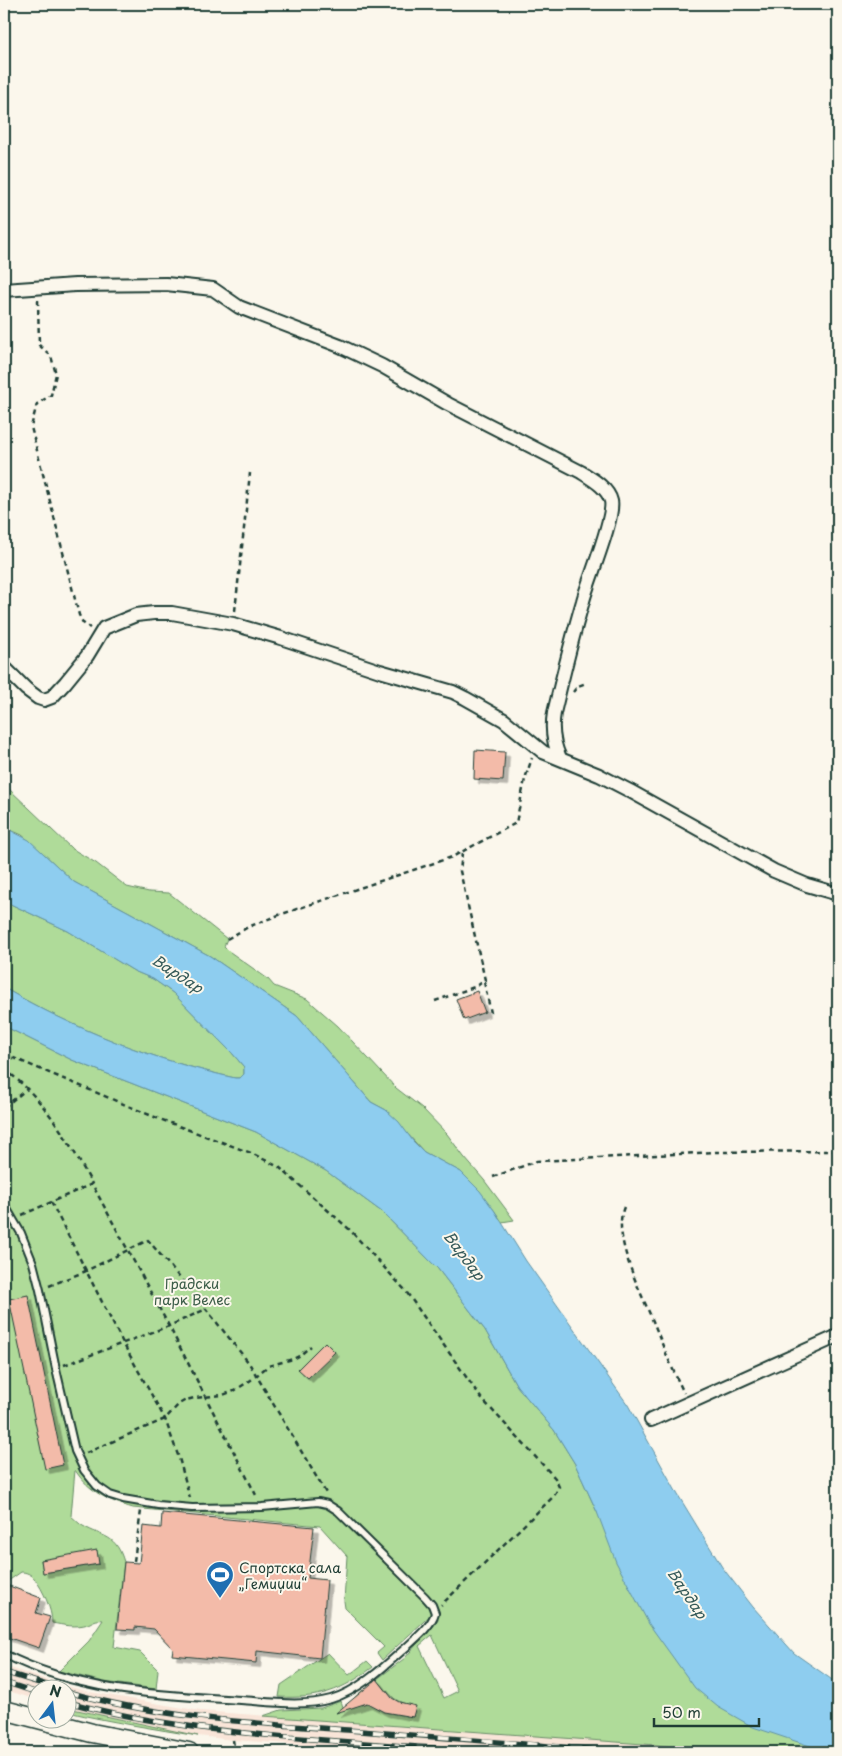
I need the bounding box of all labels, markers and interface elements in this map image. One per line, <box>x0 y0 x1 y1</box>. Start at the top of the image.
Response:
water label: Вардар <box>148 948 209 999</box>
water label: Вардар <box>439 1225 492 1285</box>
park label: Градски парк Велес <box>154 1273 231 1310</box>
place label: Спортска сала „Гемиџии“ <box>239 1557 341 1594</box>
sports icon: Спортска сала „Гемиџии“ <box>205 1560 235 1599</box>
water label: Вардар <box>663 1563 714 1624</box>
north arrow <box>28 1678 78 1728</box>
text: N <box>47 1679 64 1703</box>
scale bar <box>654 1696 760 1728</box>
text: 50 m <box>662 1700 701 1723</box>

